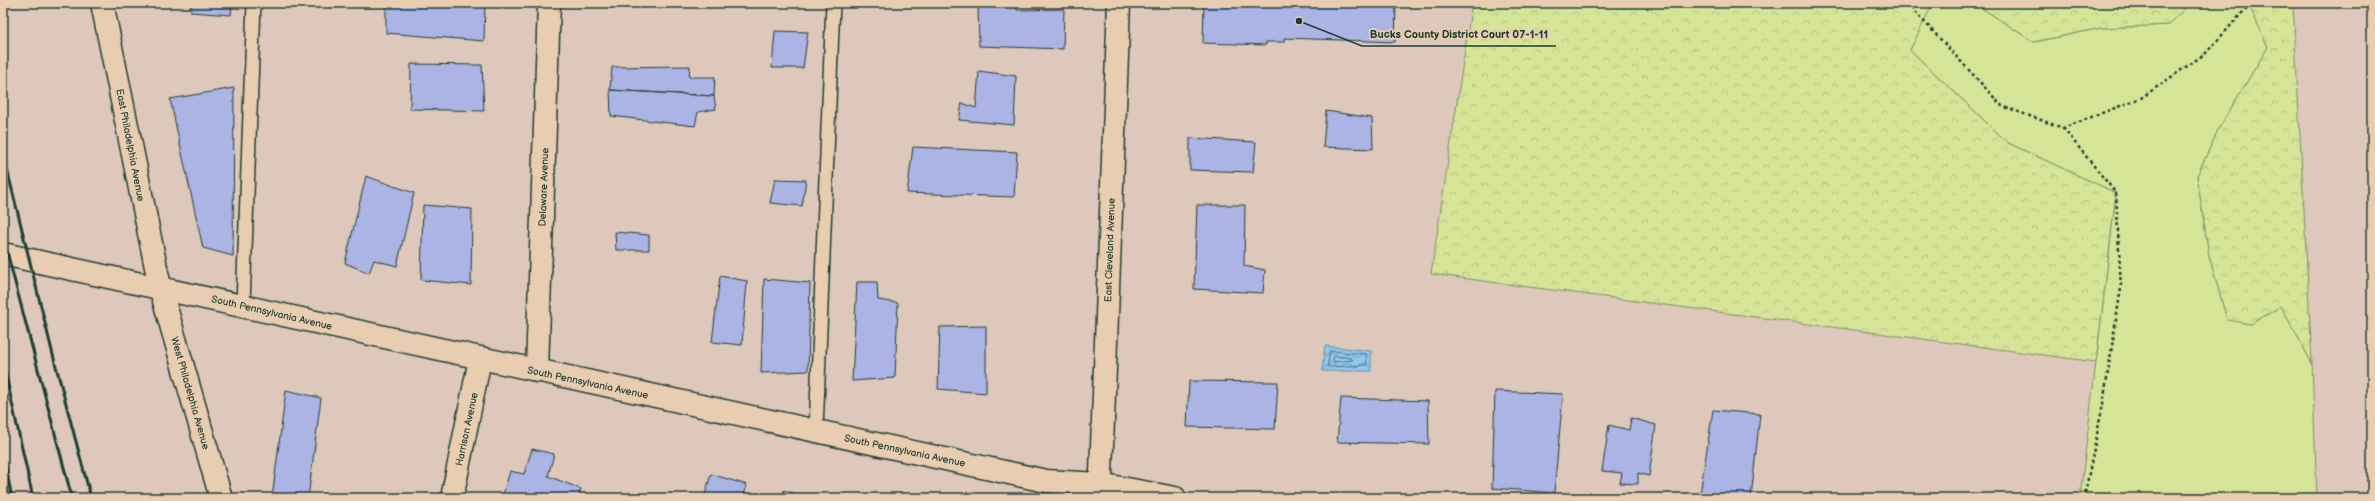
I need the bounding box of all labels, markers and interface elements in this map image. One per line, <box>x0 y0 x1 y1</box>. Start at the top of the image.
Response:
callout: Bucks County District Court 07-1-11 <box>1362 23 1556 46</box>
text: Bucks County District Court 07-1-11 <box>1370 28 1548 41</box>
street label: East Philadelphia Avenue <box>113 88 147 203</box>
street label: Delaware Avenue <box>537 147 551 227</box>
street label: East Cleveland Avenue <box>1102 198 1118 302</box>
street label: South Pennsylvania Avenue <box>210 293 333 333</box>
street label: West Philadelphia Avenue <box>168 336 212 451</box>
street label: South Pennsylvania Avenue <box>526 364 650 402</box>
street label: Harrison Avenue <box>453 391 481 467</box>
street label: South Pennsylvania Avenue <box>843 432 967 470</box>

